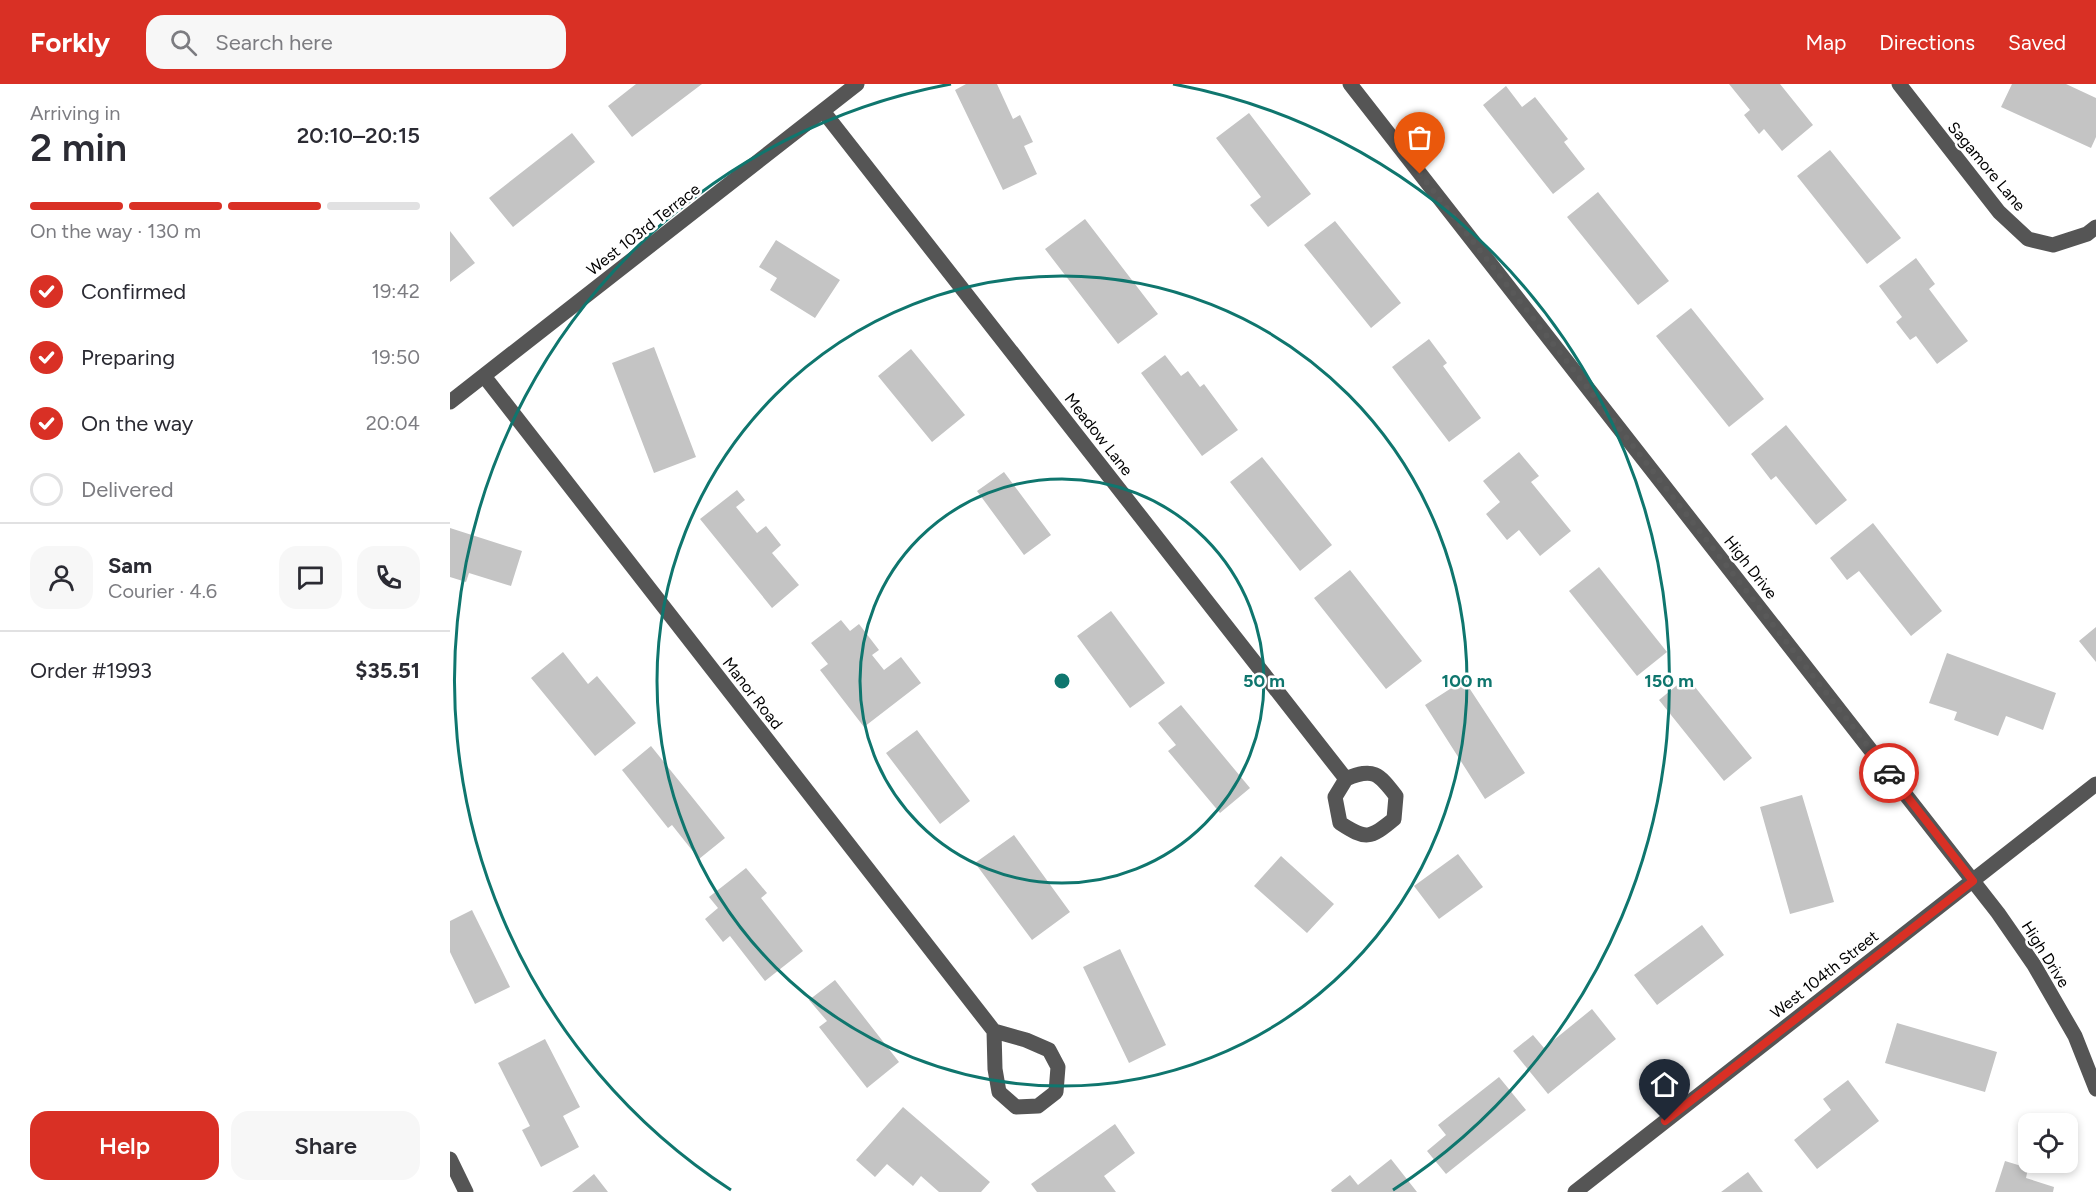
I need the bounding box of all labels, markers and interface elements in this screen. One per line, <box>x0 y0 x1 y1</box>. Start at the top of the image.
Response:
search box <box>146 15 566 69</box>
text: Forkly <box>30 25 110 59</box>
icon: search <box>167 26 200 59</box>
text: Search here <box>215 29 333 56</box>
text: Map <box>1805 30 1846 55</box>
text: Directions <box>1879 30 1975 55</box>
text: Saved <box>2008 30 2066 55</box>
text: Arriving in <box>30 101 120 125</box>
pin <box>1394 112 1445 174</box>
street label: Sagamore Lane <box>1944 118 2030 215</box>
icon: bag <box>1403 121 1436 154</box>
text: 20:10–20:15 <box>297 122 420 149</box>
text: 2 min <box>30 124 127 171</box>
street label: West 103rd Terrace <box>583 179 704 279</box>
text: On the way · 130 m <box>30 219 201 243</box>
icon: check <box>30 275 63 308</box>
text: Confirmed <box>81 278 186 305</box>
text: 19:42 <box>372 279 420 303</box>
icon: check <box>30 341 63 374</box>
text: Preparing <box>81 344 175 371</box>
text: 19:50 <box>371 345 420 369</box>
street label: Meadow Lane <box>1060 389 1137 480</box>
icon: check <box>30 407 63 440</box>
text: On the way <box>81 410 193 437</box>
text: 20:04 <box>366 411 420 435</box>
text: Delivered <box>81 476 174 503</box>
street label: High Drive <box>1720 532 1781 603</box>
button: person <box>30 546 93 609</box>
button: chat <box>279 546 342 609</box>
button: phone <box>357 546 420 609</box>
text: Sam <box>108 552 152 579</box>
text: Courier · 4.6 <box>108 579 217 603</box>
street label: Manor Road <box>719 654 787 733</box>
text: Order #1993 <box>30 657 152 684</box>
text: $35.51 <box>355 657 420 684</box>
text: 50 m <box>1243 670 1285 692</box>
text: 100 m <box>1442 670 1492 692</box>
text: 150 m <box>1644 670 1694 692</box>
centre of rings <box>1052 671 1072 691</box>
courier <box>1859 743 1919 803</box>
icon: car <box>1873 757 1906 790</box>
street label: High Drive <box>2018 917 2074 991</box>
street label: West 104th Street <box>1767 926 1882 1022</box>
pin <box>1639 1059 1690 1121</box>
icon: home <box>1648 1068 1681 1101</box>
button: Help <box>30 1111 219 1180</box>
button: Share <box>231 1111 420 1180</box>
map controls <box>2018 1113 2078 1173</box>
button: locate <box>2018 1113 2078 1173</box>

